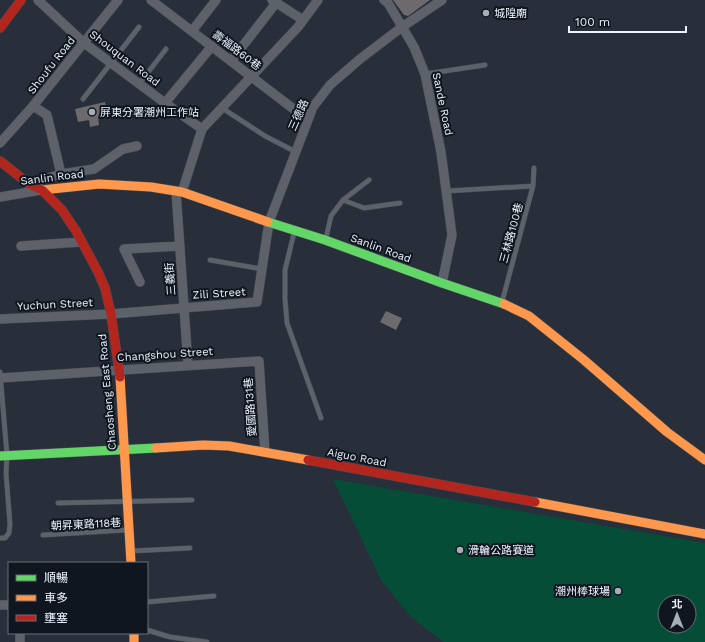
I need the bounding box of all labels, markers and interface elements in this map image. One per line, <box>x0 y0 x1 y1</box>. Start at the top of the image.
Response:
place label: 城隍廟 <box>494 7 527 20</box>
marker: 城隍廟 <box>481 8 491 18</box>
scale bar <box>569 8 686 34</box>
text: 100 m <box>575 15 610 29</box>
street label: Shouquan Road <box>87 28 162 89</box>
street label: 壽福路60巷 <box>210 28 264 73</box>
street label: Shoufu Road <box>25 34 78 96</box>
street label: Sande Road <box>430 72 456 137</box>
street label: 三德路 <box>286 97 311 133</box>
place label: 屏東分署潮州工作站 <box>100 106 199 119</box>
marker: 屏東分署潮州工作站 <box>87 107 97 117</box>
street label: Sanlin Road <box>20 167 84 188</box>
street label: 三林路100巷 <box>497 202 526 265</box>
street label: Sanlin Road <box>349 231 413 265</box>
street label: 三義街 <box>163 262 178 296</box>
street label: Zili Street <box>192 285 246 302</box>
street label: Yuchun Street <box>17 296 94 313</box>
street label: Chaosheng East Road <box>96 333 119 451</box>
street label: Changshou Street <box>117 345 214 364</box>
street label: 愛國路131巷 <box>242 377 259 437</box>
street label: Aiguo Road <box>326 445 388 470</box>
street label: 朝昇東路118巷 <box>51 516 121 533</box>
place label: 滑輪公路賽道 <box>468 544 534 557</box>
marker: 滑輪公路賽道 <box>455 545 465 555</box>
legend <box>8 562 148 634</box>
text: 順暢 <box>44 571 68 585</box>
place label: 潮州棒球場 <box>555 585 610 598</box>
marker: 潮州棒球場 <box>613 586 623 596</box>
text: 車多 <box>44 591 68 605</box>
north arrow <box>657 594 697 634</box>
text: 北 <box>672 598 683 611</box>
text: 壅塞 <box>44 611 68 625</box>

